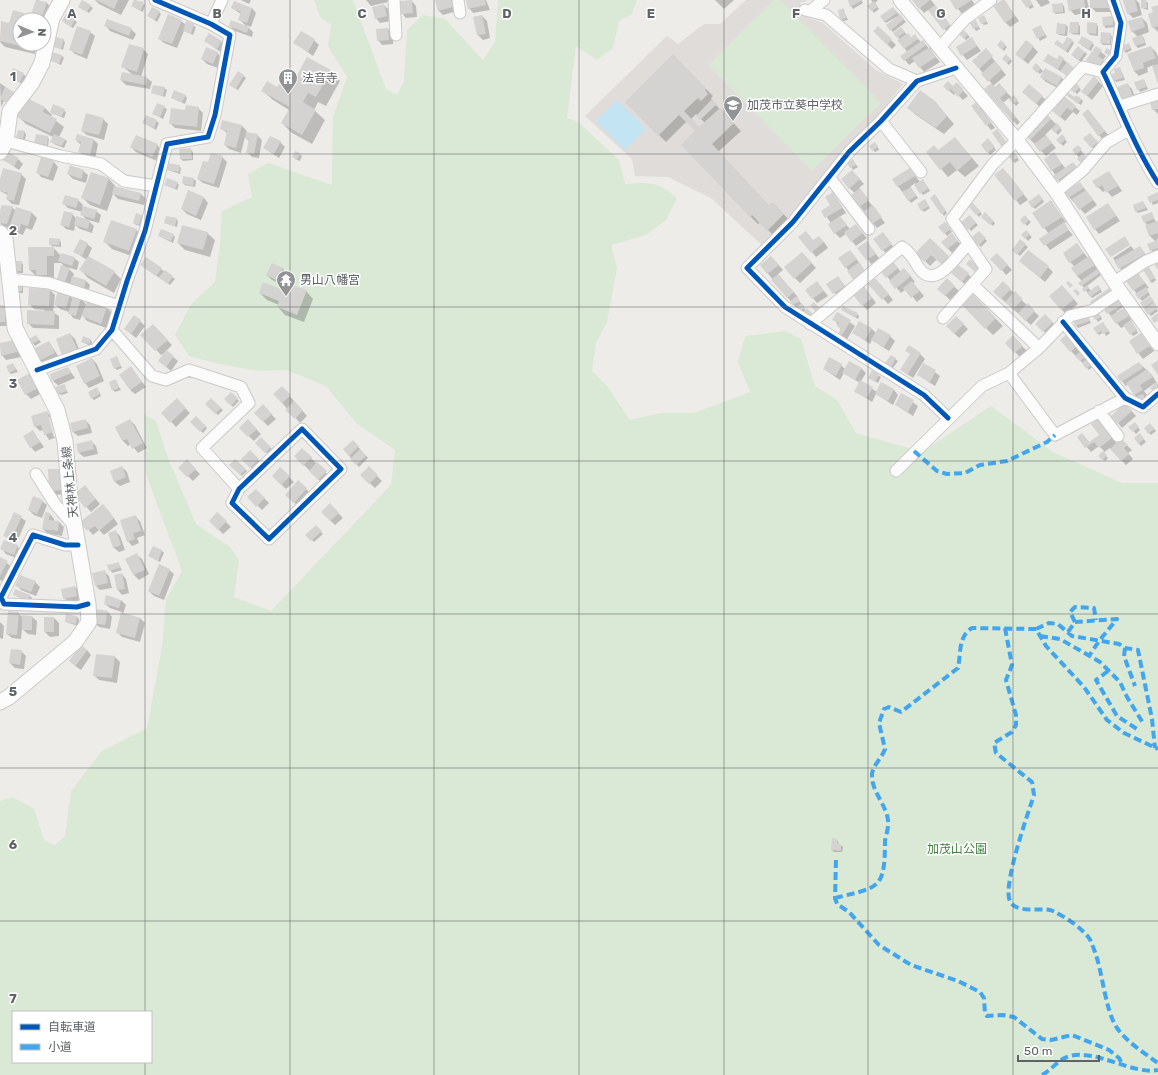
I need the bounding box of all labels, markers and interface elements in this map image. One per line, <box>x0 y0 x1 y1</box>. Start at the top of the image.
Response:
text: A <box>67 6 77 21</box>
text: B <box>212 6 222 21</box>
text: C <box>357 6 367 21</box>
text: D <box>502 6 512 21</box>
text: E <box>647 6 655 21</box>
text: F <box>792 6 800 21</box>
text: G <box>936 6 946 21</box>
text: H <box>1081 6 1091 21</box>
north arrow <box>12 12 52 52</box>
text: N <box>35 28 48 37</box>
building icon: 法音寺 <box>277 67 299 95</box>
text: 1 <box>10 69 16 84</box>
place label: 法音寺 <box>302 71 338 85</box>
school or university icon: 加茂市立葵中学校 <box>722 94 744 122</box>
place label: 加茂市立葵中学校 <box>747 98 843 112</box>
text: 2 <box>9 223 17 238</box>
temple icon: 男山八幡宮 <box>275 269 297 297</box>
place label: 男山八幡宮 <box>300 273 360 287</box>
text: 3 <box>9 376 18 391</box>
street label: 天神林上条線 <box>59 445 81 519</box>
text: 4 <box>9 530 18 545</box>
text: 5 <box>9 684 17 699</box>
text: 6 <box>9 837 18 852</box>
park label: 加茂山公園 <box>927 842 987 856</box>
text: 7 <box>9 991 17 1006</box>
legend <box>12 1011 152 1063</box>
text: 自転車道 <box>48 1020 96 1034</box>
scale bar <box>1018 1037 1099 1063</box>
text: 小道 <box>48 1040 72 1054</box>
text: 50 m <box>1024 1044 1052 1058</box>

